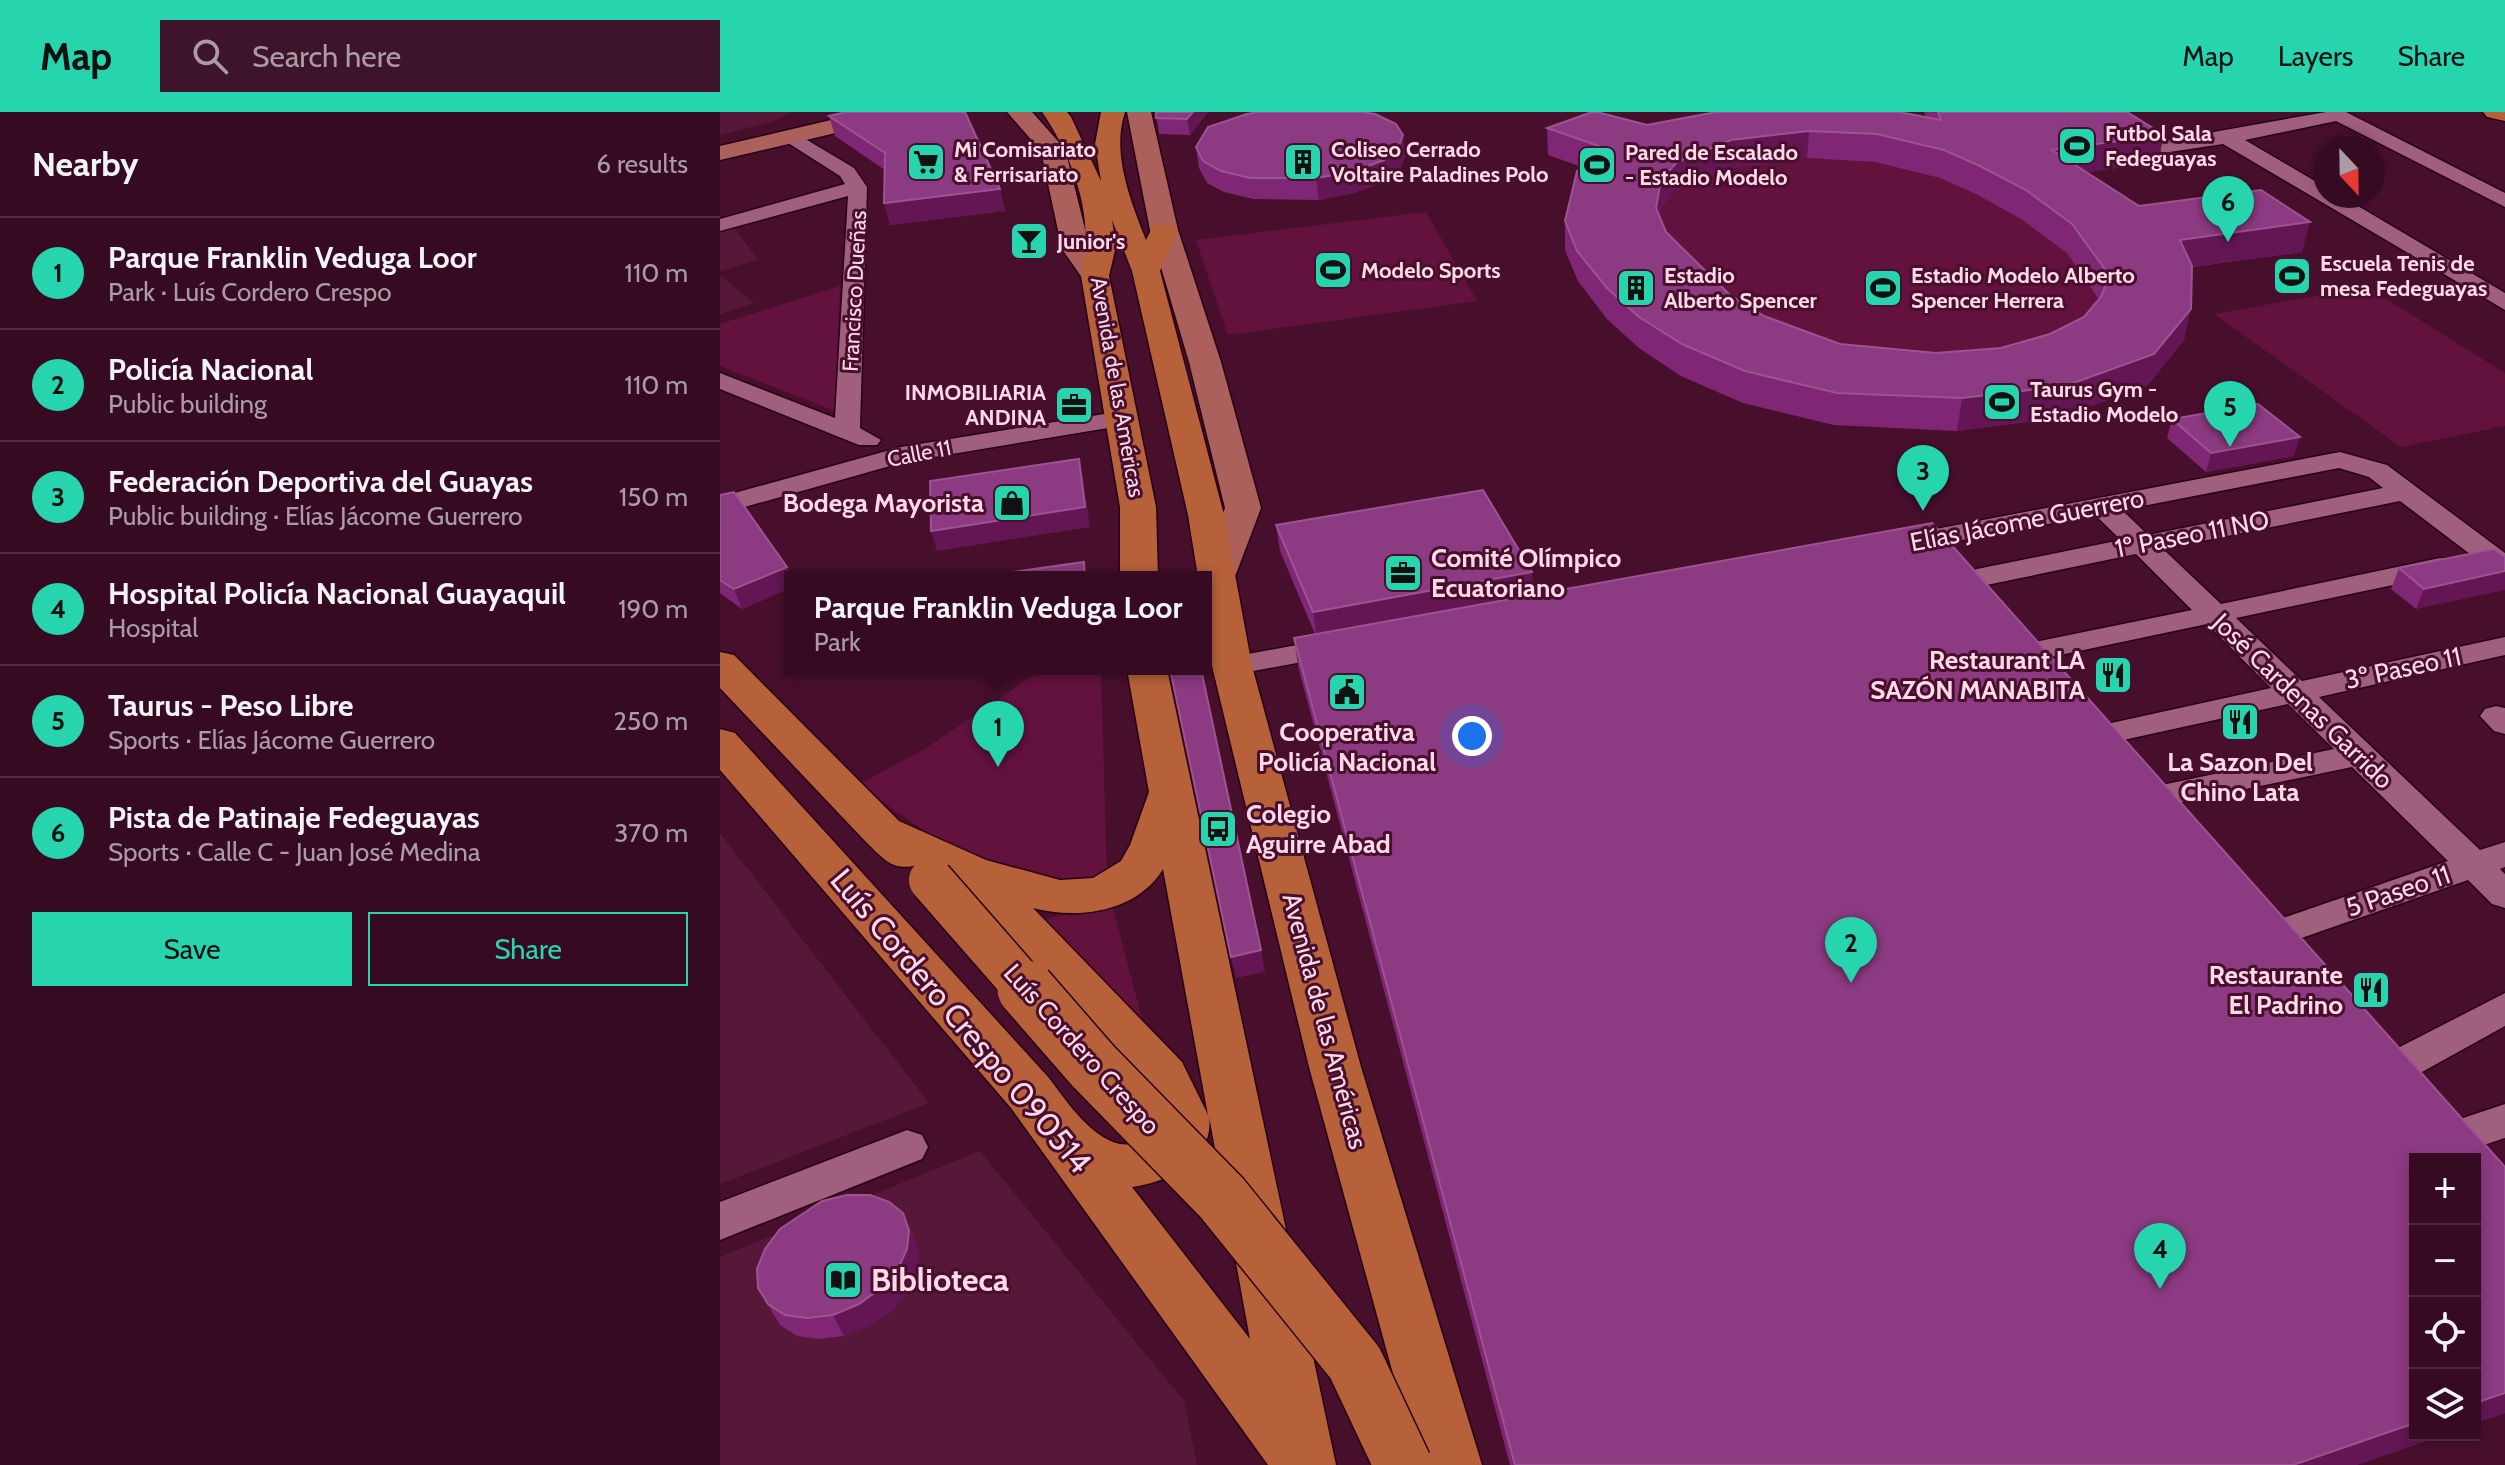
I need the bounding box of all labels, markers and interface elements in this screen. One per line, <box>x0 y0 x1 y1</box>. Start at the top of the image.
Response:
search box <box>160 20 720 92</box>
text: Map <box>40 33 112 80</box>
icon: search <box>188 34 232 78</box>
text: Search here <box>252 38 401 75</box>
text: Map <box>2182 39 2234 73</box>
text: Layers <box>2278 39 2353 73</box>
text: Share <box>2397 39 2465 73</box>
place label: Futbol Sala Fedeguayas <box>2105 120 2217 172</box>
sports icon: Futbol Sala Fedeguayas <box>2056 125 2098 167</box>
place label: Mi Comisariato & Ferrisariato <box>954 136 1096 188</box>
place label: Coliseo Cerrado Voltaire Paladines Polo <box>1331 136 1549 188</box>
north arrow <box>2313 136 2385 208</box>
place label: Pared de Escalado - Estadio Modelo <box>1625 139 1798 191</box>
supermarket icon: Mi Comisariato & Ferrisariato <box>905 141 947 183</box>
building icon: Coliseo Cerrado Voltaire Paladines Polo <box>1282 141 1324 183</box>
text: Nearby <box>32 143 139 185</box>
sports icon: Pared de Escalado - Estadio Modelo <box>1576 144 1618 186</box>
text: 6 results <box>596 148 688 180</box>
pin: 6 <box>2202 176 2254 242</box>
street label: Francisco Dueñas <box>837 210 872 372</box>
bar icon: Junior's <box>1008 220 1050 262</box>
place label: Junior's <box>1056 228 1125 255</box>
text: Parque Franklin Veduga Loor <box>108 239 477 276</box>
sports icon: Modelo Sports <box>1312 249 1354 291</box>
place label: Escuela Tenis de mesa Fedeguayas <box>2320 250 2487 302</box>
sports icon: Escuela Tenis de mesa Fedeguayas <box>2271 255 2313 297</box>
text: 1 <box>53 257 63 289</box>
text: 110 m <box>624 257 688 289</box>
place label: Modelo Sports <box>1361 257 1501 284</box>
place label: Estadio Alberto Spencer <box>1664 262 1817 314</box>
place label: Estadio Modelo Alberto Spencer Herrera <box>1911 262 2135 314</box>
building icon: Estadio Alberto Spencer <box>1615 267 1657 309</box>
sports icon: Estadio Modelo Alberto Spencer Herrera <box>1862 267 1904 309</box>
street label: Avenida de las Américas <box>1085 275 1150 499</box>
text: Park · Luís Cordero Crespo <box>108 276 392 308</box>
text: Policía Nacional <box>108 351 313 388</box>
text: 2 <box>51 369 65 401</box>
text: 110 m <box>624 369 688 401</box>
place label: Taurus Gym - Estadio Modelo <box>2030 376 2178 428</box>
place label: INMOBILIARIA ANDINA <box>905 379 1046 431</box>
sports icon: Taurus Gym - Estadio Modelo <box>1981 381 2023 423</box>
pin: 5 <box>2204 381 2256 447</box>
office icon: INMOBILIARIA ANDINA <box>1053 384 1095 426</box>
text: Public building <box>108 388 267 420</box>
street label: Calle 11 <box>885 434 954 473</box>
pin: 3 <box>1897 445 1949 511</box>
text: Federación Deportiva del Guayas <box>108 463 533 500</box>
text: 3 <box>51 481 65 513</box>
text: 150 m <box>619 481 688 513</box>
shop icon: Bodega Mayorista <box>991 482 1033 524</box>
street label: Elías Jácome Guerrero <box>1907 482 2147 558</box>
place label: Bodega Mayorista <box>783 487 984 519</box>
text: Public building · Elías Jácome Guerrero <box>108 500 523 532</box>
street label: 1º Paseo 11 NO <box>2112 503 2272 565</box>
place label: Comité Olímpico Ecuatoriano <box>1431 542 1622 604</box>
office icon: Comité Olímpico Ecuatoriano <box>1382 552 1424 594</box>
popup <box>784 571 1212 675</box>
text: Hospital Policía Nacional Guayaquil <box>108 575 566 612</box>
text: Parque Franklin Veduga Loor <box>814 589 1182 626</box>
text: 4 <box>50 593 66 625</box>
text: 190 m <box>618 593 688 625</box>
street label: José Cardenas Garrido <box>2205 606 2400 795</box>
text: Hospital <box>108 612 198 644</box>
text: Park <box>814 626 861 658</box>
street label: 3º Paseo 11 <box>2342 640 2464 696</box>
place label: Restaurant LA SAZÓN MANABITA <box>1870 644 2086 706</box>
restaurant icon: Restaurant LA SAZÓN MANABITA <box>2092 654 2134 696</box>
public building icon: Cooperativa Policía Nacional <box>1326 671 1368 713</box>
text: Taurus - Peso Libre <box>108 687 354 724</box>
pin: 1 <box>972 701 1024 767</box>
restaurant icon: La Sazon Del Chino Lata <box>2219 701 2261 743</box>
text: 5 <box>51 705 65 737</box>
text: 250 m <box>614 705 688 737</box>
place label: Cooperativa Policía Nacional <box>1258 716 1436 778</box>
your location <box>1452 716 1492 756</box>
text: Sports · Elías Jácome Guerrero <box>108 724 435 756</box>
place label: La Sazon Del Chino Lata <box>2167 746 2313 808</box>
place label: Colegio Aguirre Abad <box>1246 798 1391 860</box>
text: Pista de Patinaje Fedeguayas <box>108 799 480 836</box>
bus stop icon: Colegio Aguirre Abad <box>1197 808 1239 850</box>
text: 6 <box>51 817 65 849</box>
text: 370 m <box>614 817 688 849</box>
text: Sports · Calle C - Juan José Medina <box>108 836 480 868</box>
street label: 5 Paseo 11 <box>2342 858 2454 924</box>
street label: Luís Cordero Crespo 090514 <box>822 861 1100 1181</box>
street label: Avenida de las Américas <box>1275 890 1375 1153</box>
button: Save <box>32 912 352 986</box>
button: Share <box>368 912 688 986</box>
pin: 2 <box>1825 917 1877 983</box>
street label: Luís Cordero Crespo <box>997 957 1167 1141</box>
place label: Restaurante El Padrino <box>2209 959 2343 1021</box>
restaurant icon: Restaurante El Padrino <box>2350 969 2392 1011</box>
map controls <box>2409 1153 2481 1441</box>
button: + <box>2409 1153 2481 1225</box>
pin: 4 <box>2134 1223 2186 1289</box>
button: − <box>2409 1225 2481 1297</box>
library icon: Biblioteca <box>822 1259 864 1301</box>
place label: Biblioteca <box>871 1260 1009 1299</box>
button: locate <box>2409 1297 2481 1369</box>
button: layers <box>2409 1369 2481 1441</box>

